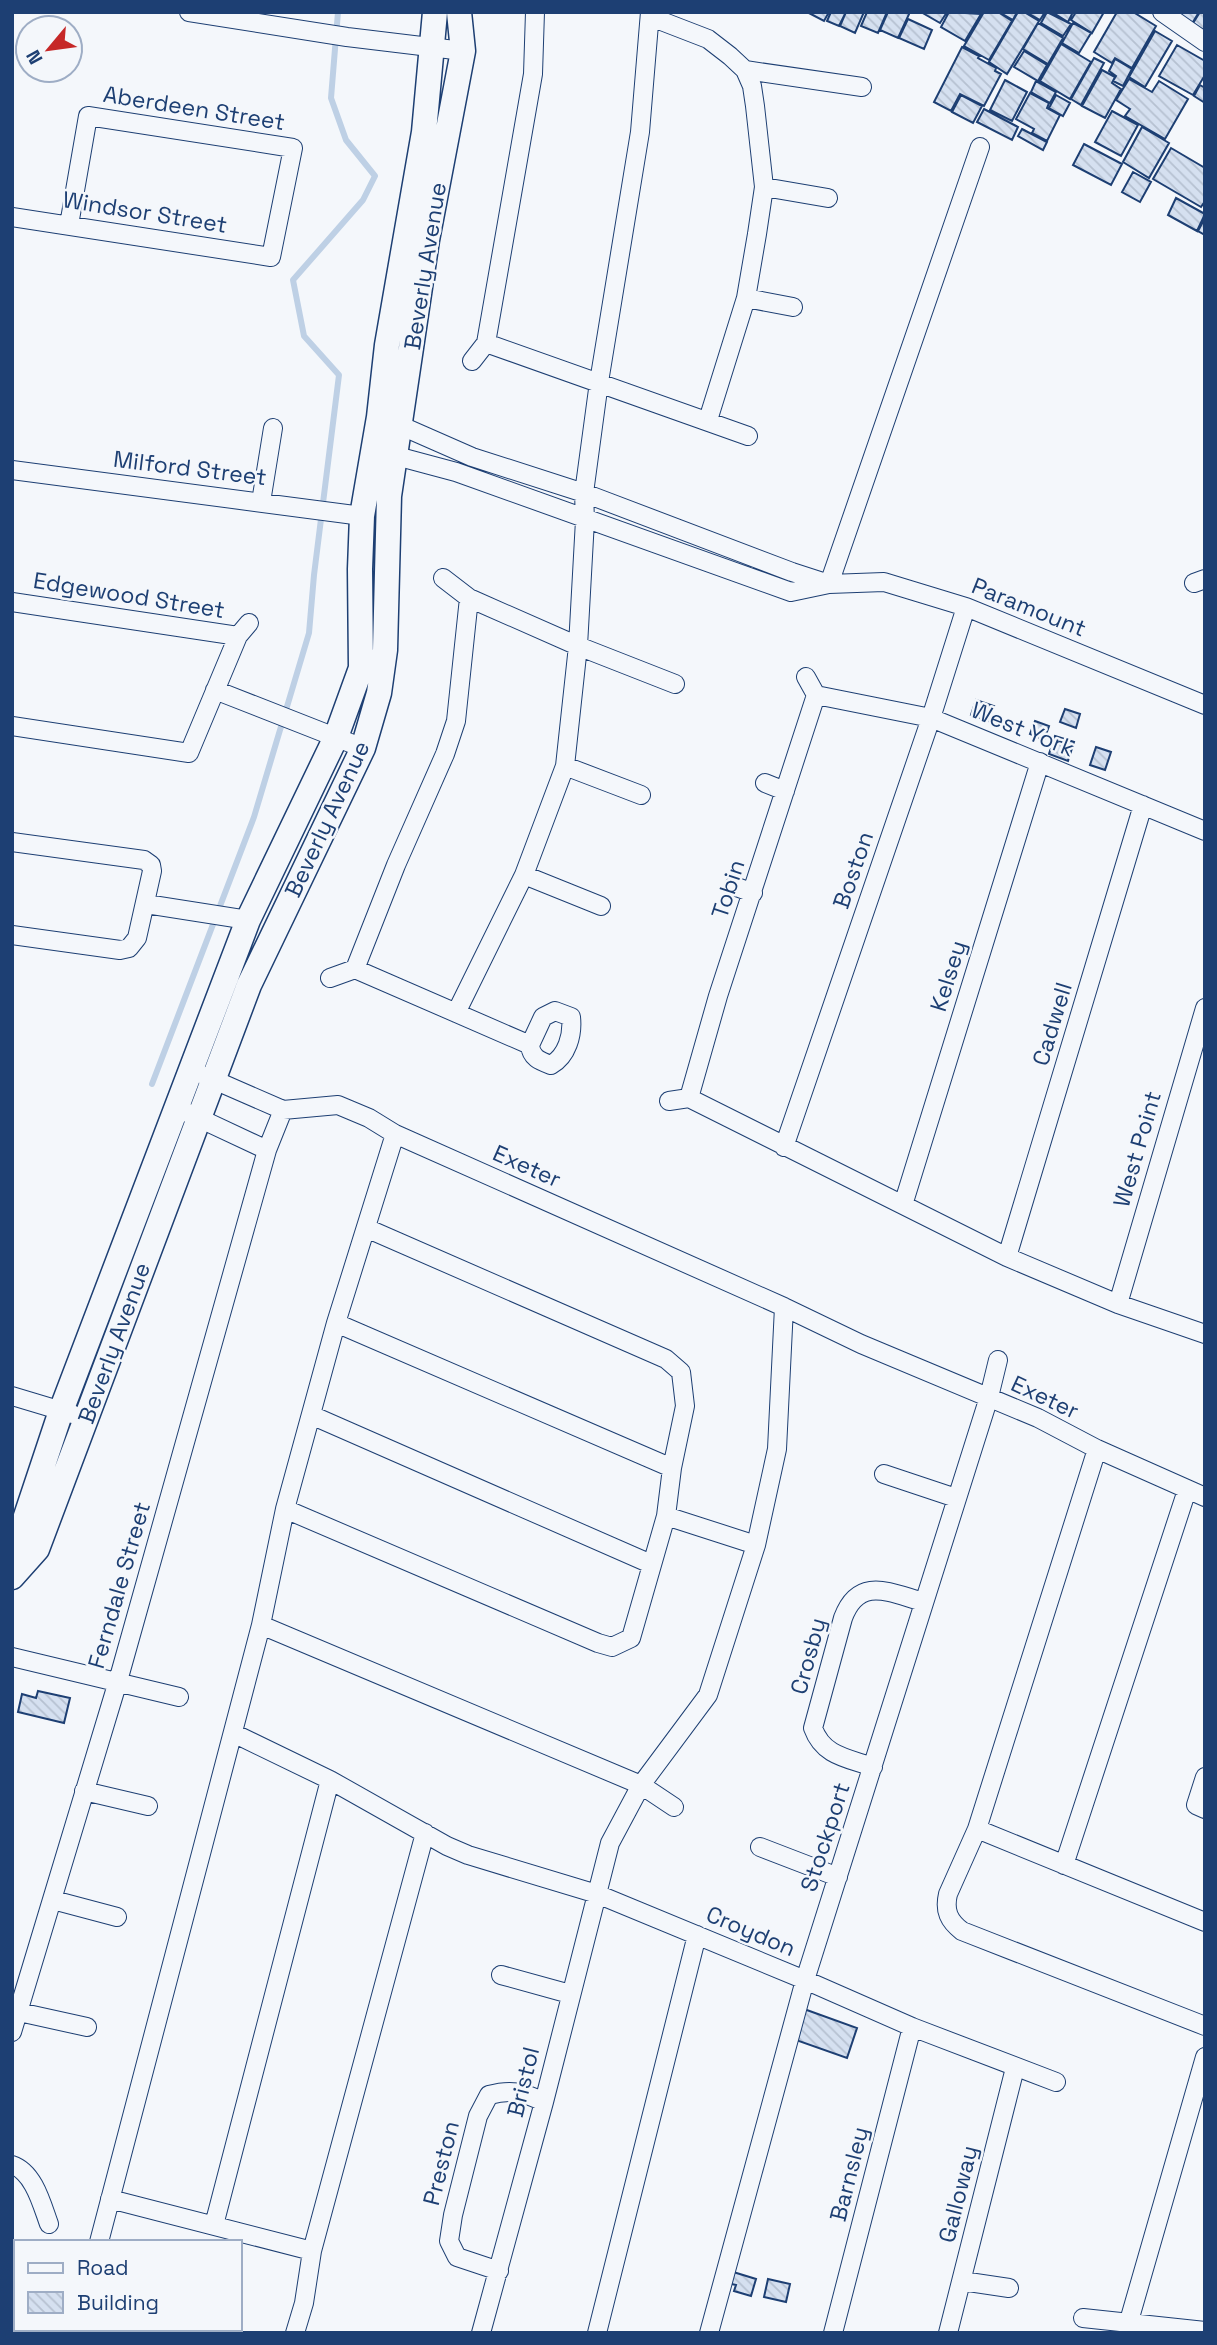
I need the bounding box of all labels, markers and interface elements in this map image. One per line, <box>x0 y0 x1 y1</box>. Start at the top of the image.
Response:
north arrow <box>14 14 84 84</box>
text: N <box>21 45 49 69</box>
street label: Aberdeen Street <box>101 79 287 137</box>
street label: Beverly Avenue <box>397 180 453 352</box>
street label: Windsor Street <box>61 184 229 240</box>
street label: Milford Street <box>112 444 268 492</box>
street label: Edgewood Street <box>31 565 227 625</box>
street label: Paramount <box>967 570 1091 644</box>
street label: West York <box>967 695 1079 763</box>
street label: Beverly Avenue <box>278 736 376 902</box>
street label: Boston <box>826 827 880 913</box>
street label: Tobin <box>704 856 752 922</box>
street label: Kelsey <box>923 937 973 1015</box>
street label: Cadwell <box>1025 979 1079 1069</box>
street label: West Point <box>1106 1087 1168 1211</box>
street label: Exeter <box>488 1138 566 1194</box>
street label: Beverly Avenue <box>71 1258 157 1428</box>
street label: Exeter <box>1006 1368 1084 1426</box>
street label: Ferndale Street <box>81 1498 157 1672</box>
street label: Crosby <box>783 1614 833 1698</box>
street label: Stockport <box>793 1779 857 1895</box>
street label: Croydon <box>702 1899 800 1963</box>
street label: Bristol <box>500 2044 546 2120</box>
street label: Preston <box>416 2118 466 2208</box>
street label: Barnsley <box>823 2123 875 2225</box>
street label: Galloway <box>931 2142 985 2246</box>
legend <box>14 2240 242 2331</box>
text: Road <box>77 2254 129 2281</box>
text: Building <box>77 2289 159 2316</box>

